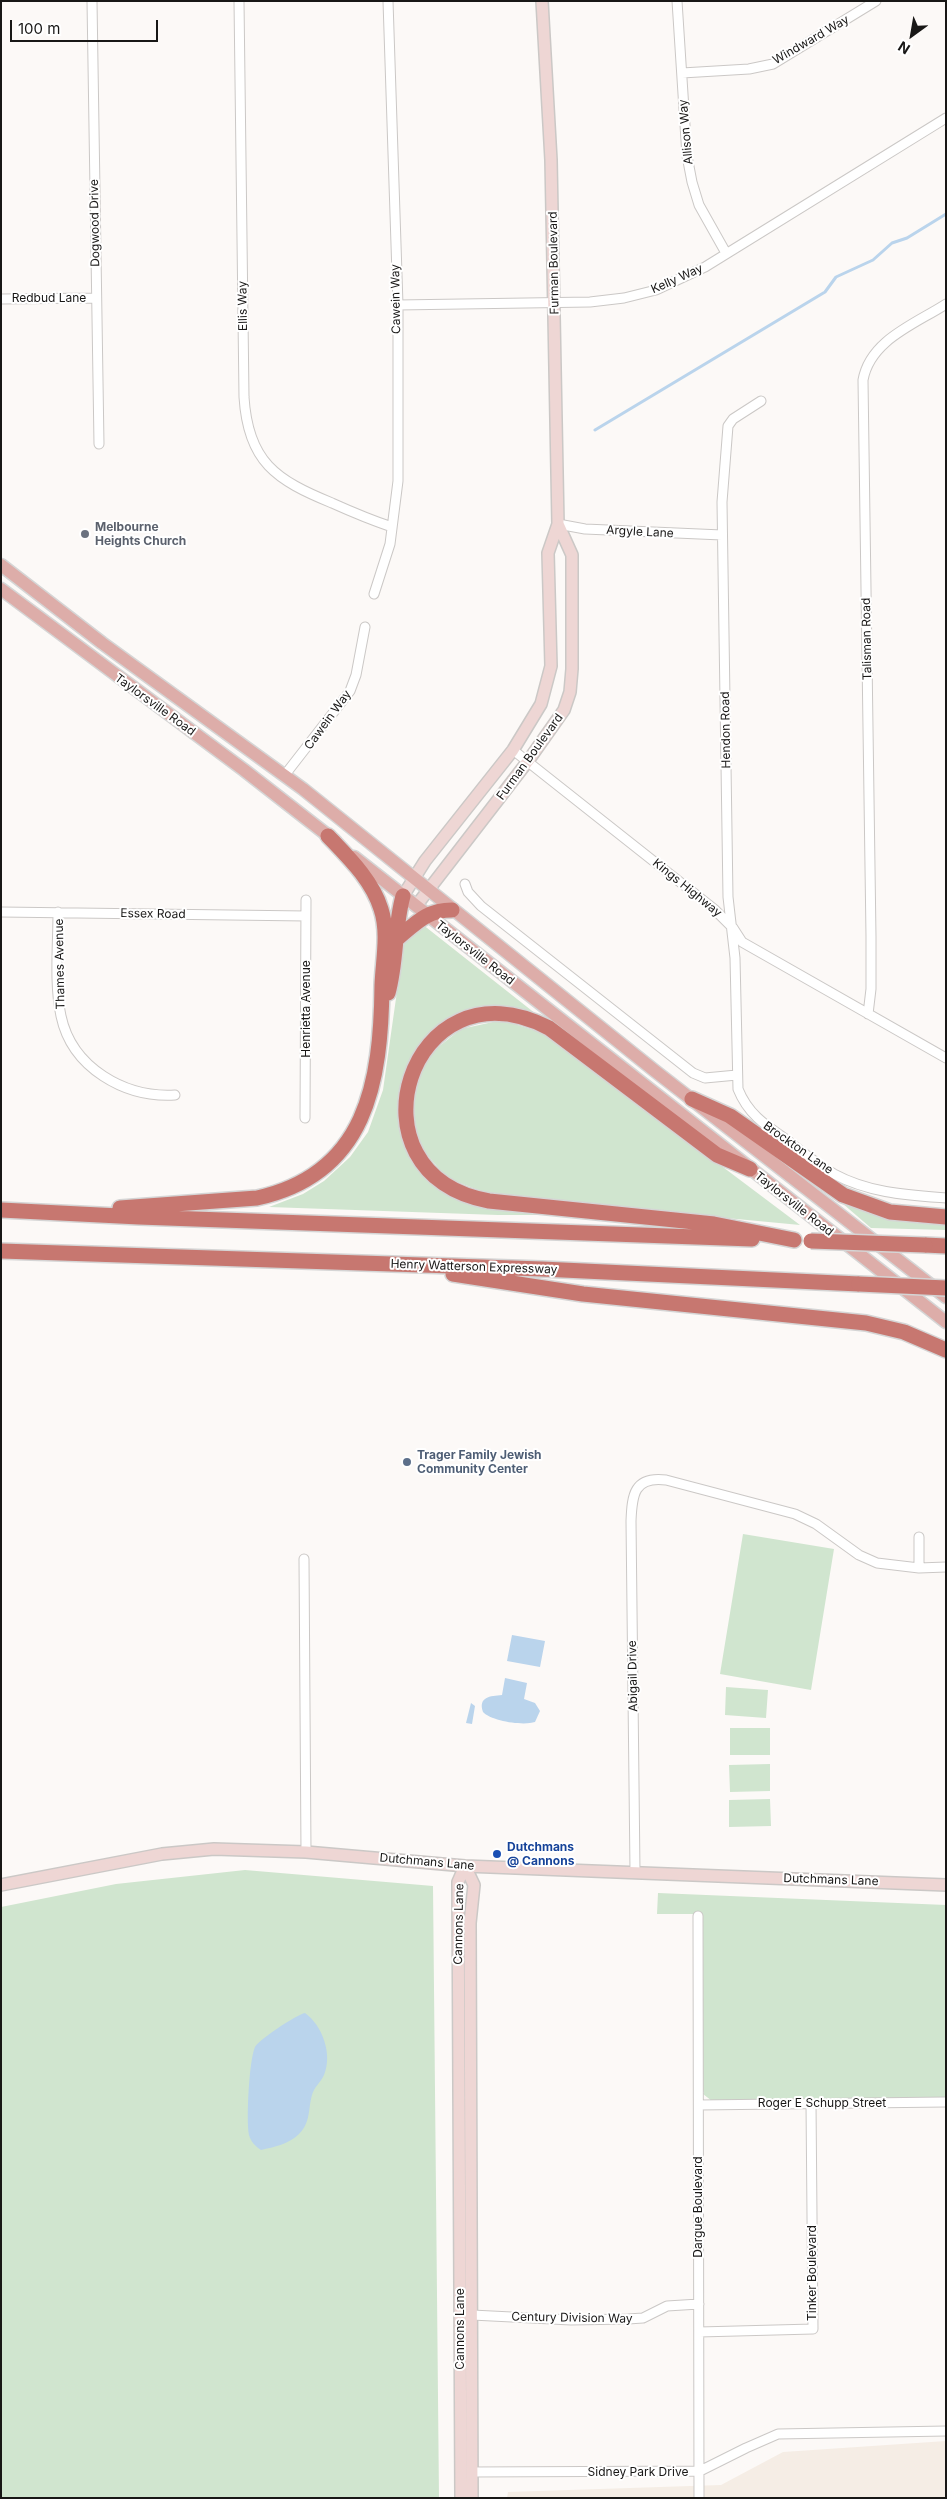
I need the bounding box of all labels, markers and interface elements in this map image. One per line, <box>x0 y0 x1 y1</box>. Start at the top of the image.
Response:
scale bar <box>12 10 160 42</box>
north arrow <box>887 10 937 60</box>
street label: Windward Way <box>770 12 852 68</box>
text: 100 m <box>18 19 60 38</box>
text: N <box>895 38 913 58</box>
street label: Allison Way <box>676 99 696 165</box>
street label: Dogwood Drive <box>87 179 103 267</box>
street label: Furman Boulevard <box>546 211 562 315</box>
street label: Kelly Way <box>649 261 705 297</box>
street label: Cawein Way <box>388 264 404 334</box>
street label: Ellis Way <box>235 281 251 331</box>
street label: Redbud Lane <box>12 291 86 305</box>
place label: Melbourne Heights Church <box>95 520 186 548</box>
street label: Argyle Lane <box>606 523 674 541</box>
marker: Melbourne Heights Church <box>79 528 91 540</box>
street label: Talisman Road <box>859 598 875 680</box>
street label: Taylorsville Road <box>112 671 198 739</box>
street label: Cawein Way <box>302 687 354 753</box>
street label: Hendon Road <box>718 691 734 769</box>
street label: Furman Boulevard <box>494 711 566 803</box>
street label: Kings Highway <box>650 856 724 920</box>
street label: Essex Road <box>120 906 186 922</box>
street label: Thames Avenue <box>52 918 68 1010</box>
street label: Taylorsville Road <box>433 918 517 988</box>
street label: Henrietta Avenue <box>299 960 313 1058</box>
street label: Brockton Lane <box>760 1119 836 1177</box>
street label: Taylorsville Road <box>752 1169 836 1239</box>
street label: Henry Watterson Expressway <box>390 1257 558 1277</box>
place label: Trager Family Jewish Community Center <box>417 1448 542 1476</box>
marker: Trager Family Jewish Community Center <box>401 1456 413 1468</box>
street label: Abigail Drive <box>625 1640 641 1712</box>
place label: Dutchmans @ Cannons <box>507 1840 574 1868</box>
marker: Dutchmans @ Cannons <box>491 1848 503 1860</box>
street label: Dutchmans Lane <box>379 1851 475 1873</box>
street label: Dutchmans Lane <box>783 1871 879 1889</box>
street label: Cannons Lane <box>451 1883 467 1965</box>
street label: Roger E Schupp Street <box>758 2096 886 2110</box>
street label: Dargue Boulevard <box>691 2156 705 2258</box>
street label: Tinker Boulevard <box>805 2225 819 2321</box>
street label: Cannons Lane <box>453 2288 467 2370</box>
street label: Century Division Way <box>511 2310 633 2326</box>
street label: Sidney Park Drive <box>588 2465 688 2479</box>

